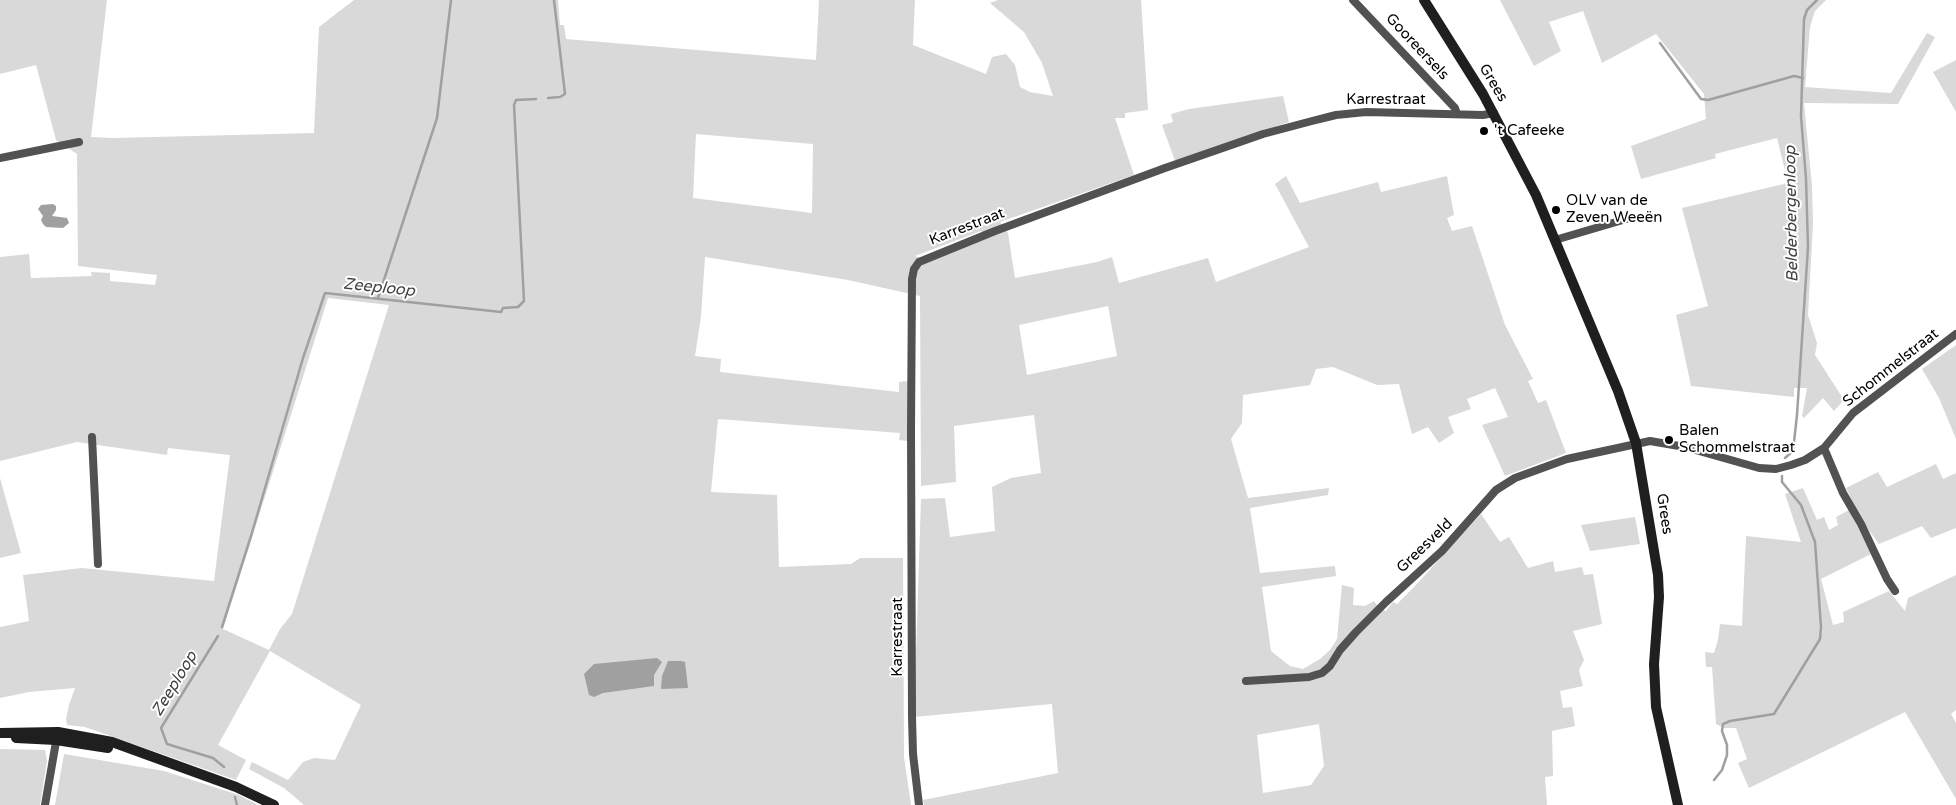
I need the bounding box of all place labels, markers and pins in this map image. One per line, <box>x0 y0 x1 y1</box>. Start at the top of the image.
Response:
place label: 't Cafeeke <box>1494 122 1564 140</box>
marker: 't Cafeeke <box>1478 125 1490 137</box>
place label: OLV van de Zeven Weeën <box>1566 192 1662 227</box>
marker: OLV van de Zeven Weeën <box>1550 204 1562 216</box>
place label: Balen Schommelstraat <box>1679 422 1795 457</box>
marker: Balen Schommelstraat <box>1663 434 1675 446</box>

